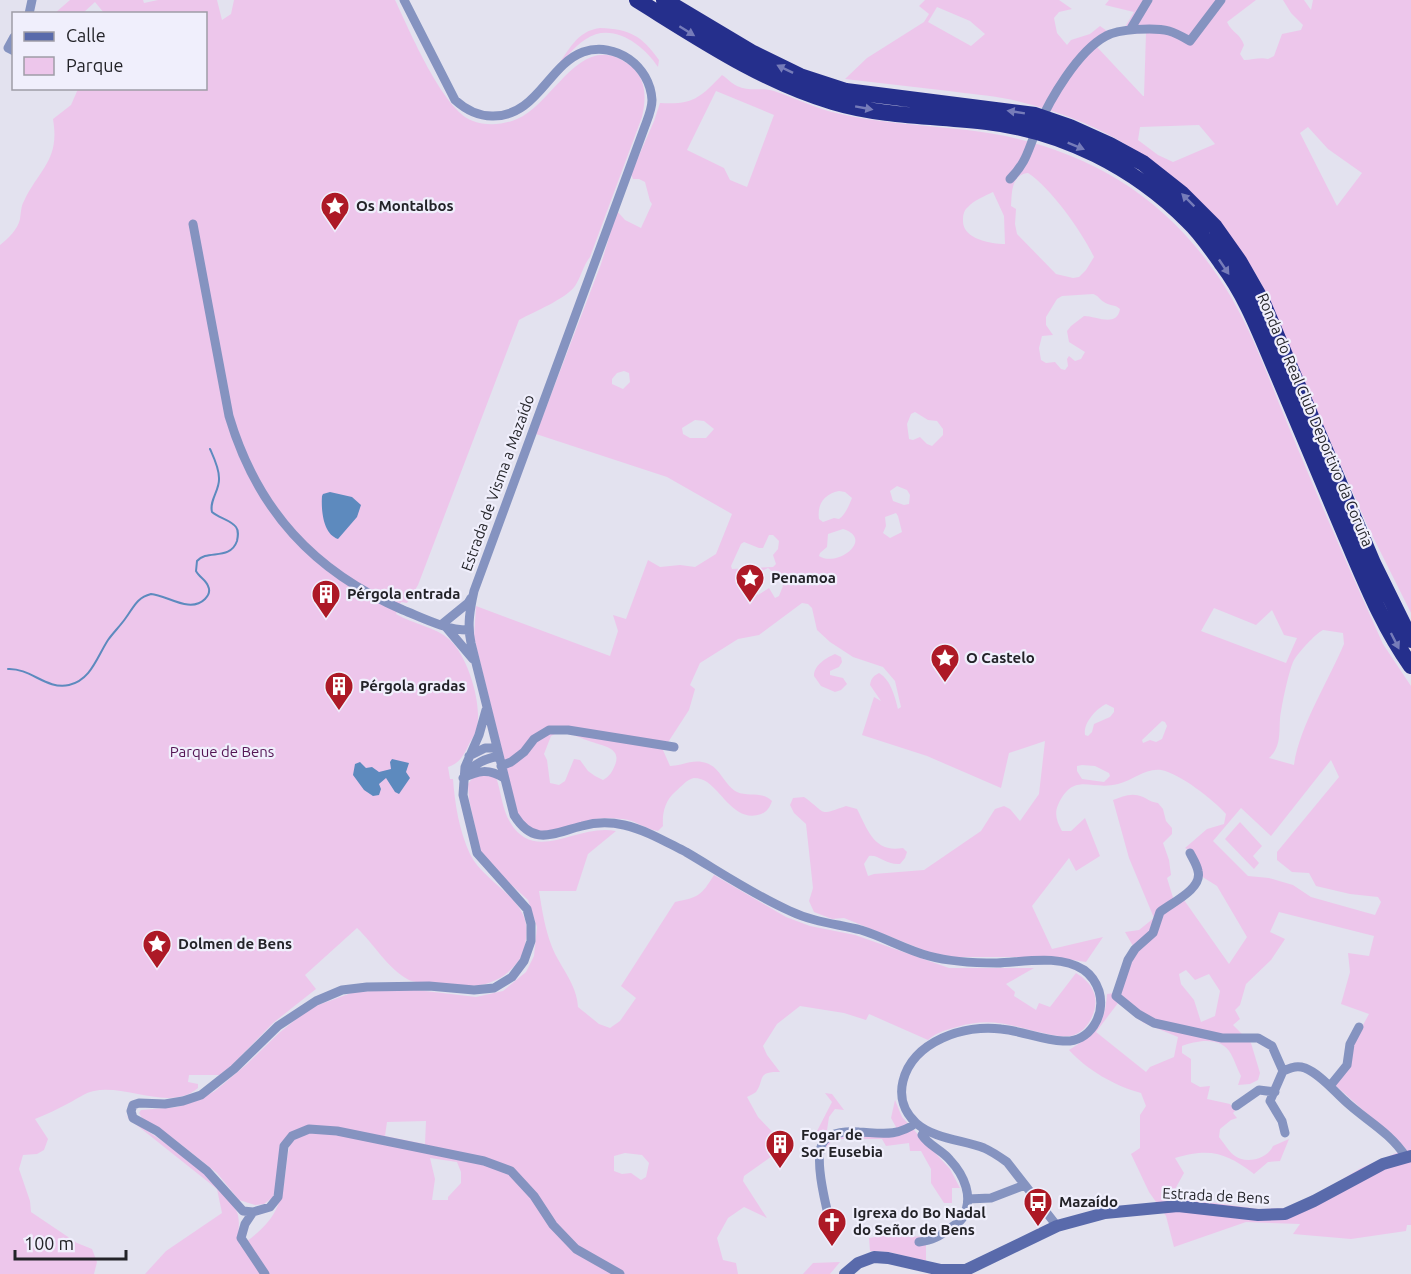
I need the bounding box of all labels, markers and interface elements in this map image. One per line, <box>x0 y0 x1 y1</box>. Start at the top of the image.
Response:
legend <box>12 12 207 90</box>
text: Calle <box>66 25 106 45</box>
one-way arrow <box>679 25 695 36</box>
text: Parque <box>66 55 123 75</box>
one-way arrow <box>776 64 793 73</box>
one-way arrow <box>855 104 874 113</box>
one-way arrow <box>1007 107 1026 116</box>
one-way arrow <box>1067 141 1085 151</box>
place icon: Os Montalbos <box>319 190 351 232</box>
one-way arrow <box>1181 193 1195 207</box>
place label: Os Montalbos <box>356 197 454 214</box>
one-way arrow <box>1218 259 1230 275</box>
street label: Ronda do Real Club Deportivo da Coruña <box>1254 291 1377 549</box>
street label: Estrada de Visma a Mazaído <box>458 392 537 573</box>
place icon: Penamoa <box>734 562 766 604</box>
place label: Penamoa <box>771 569 836 586</box>
building icon: Pérgola entrada <box>310 578 342 620</box>
place label: Pérgola entrada <box>347 585 460 602</box>
one-way arrow <box>1390 632 1400 649</box>
place icon: O Castelo <box>929 642 961 684</box>
place label: O Castelo <box>966 649 1035 666</box>
building icon: Pérgola gradas <box>323 670 355 712</box>
place label: Pérgola gradas <box>360 677 465 694</box>
park label: Parque de Bens <box>170 743 274 760</box>
place icon: Dolmen de Bens <box>141 928 173 970</box>
place label: Dolmen de Bens <box>178 935 292 952</box>
place label: Fogar de Sor Eusebia <box>801 1126 883 1160</box>
building icon: Fogar de Sor Eusebia <box>764 1128 796 1170</box>
street label: Estrada de Bens <box>1162 1184 1270 1207</box>
bus stop icon: Mazaído <box>1022 1186 1054 1228</box>
place label: Mazaído <box>1059 1193 1118 1210</box>
place label: Igrexa do Bo Nadal do Señor de Bens <box>853 1204 986 1238</box>
church icon: Igrexa do Bo Nadal do Señor de Bens <box>816 1206 848 1248</box>
scale bar <box>15 1223 126 1261</box>
text: 100 m <box>24 1233 74 1253</box>

